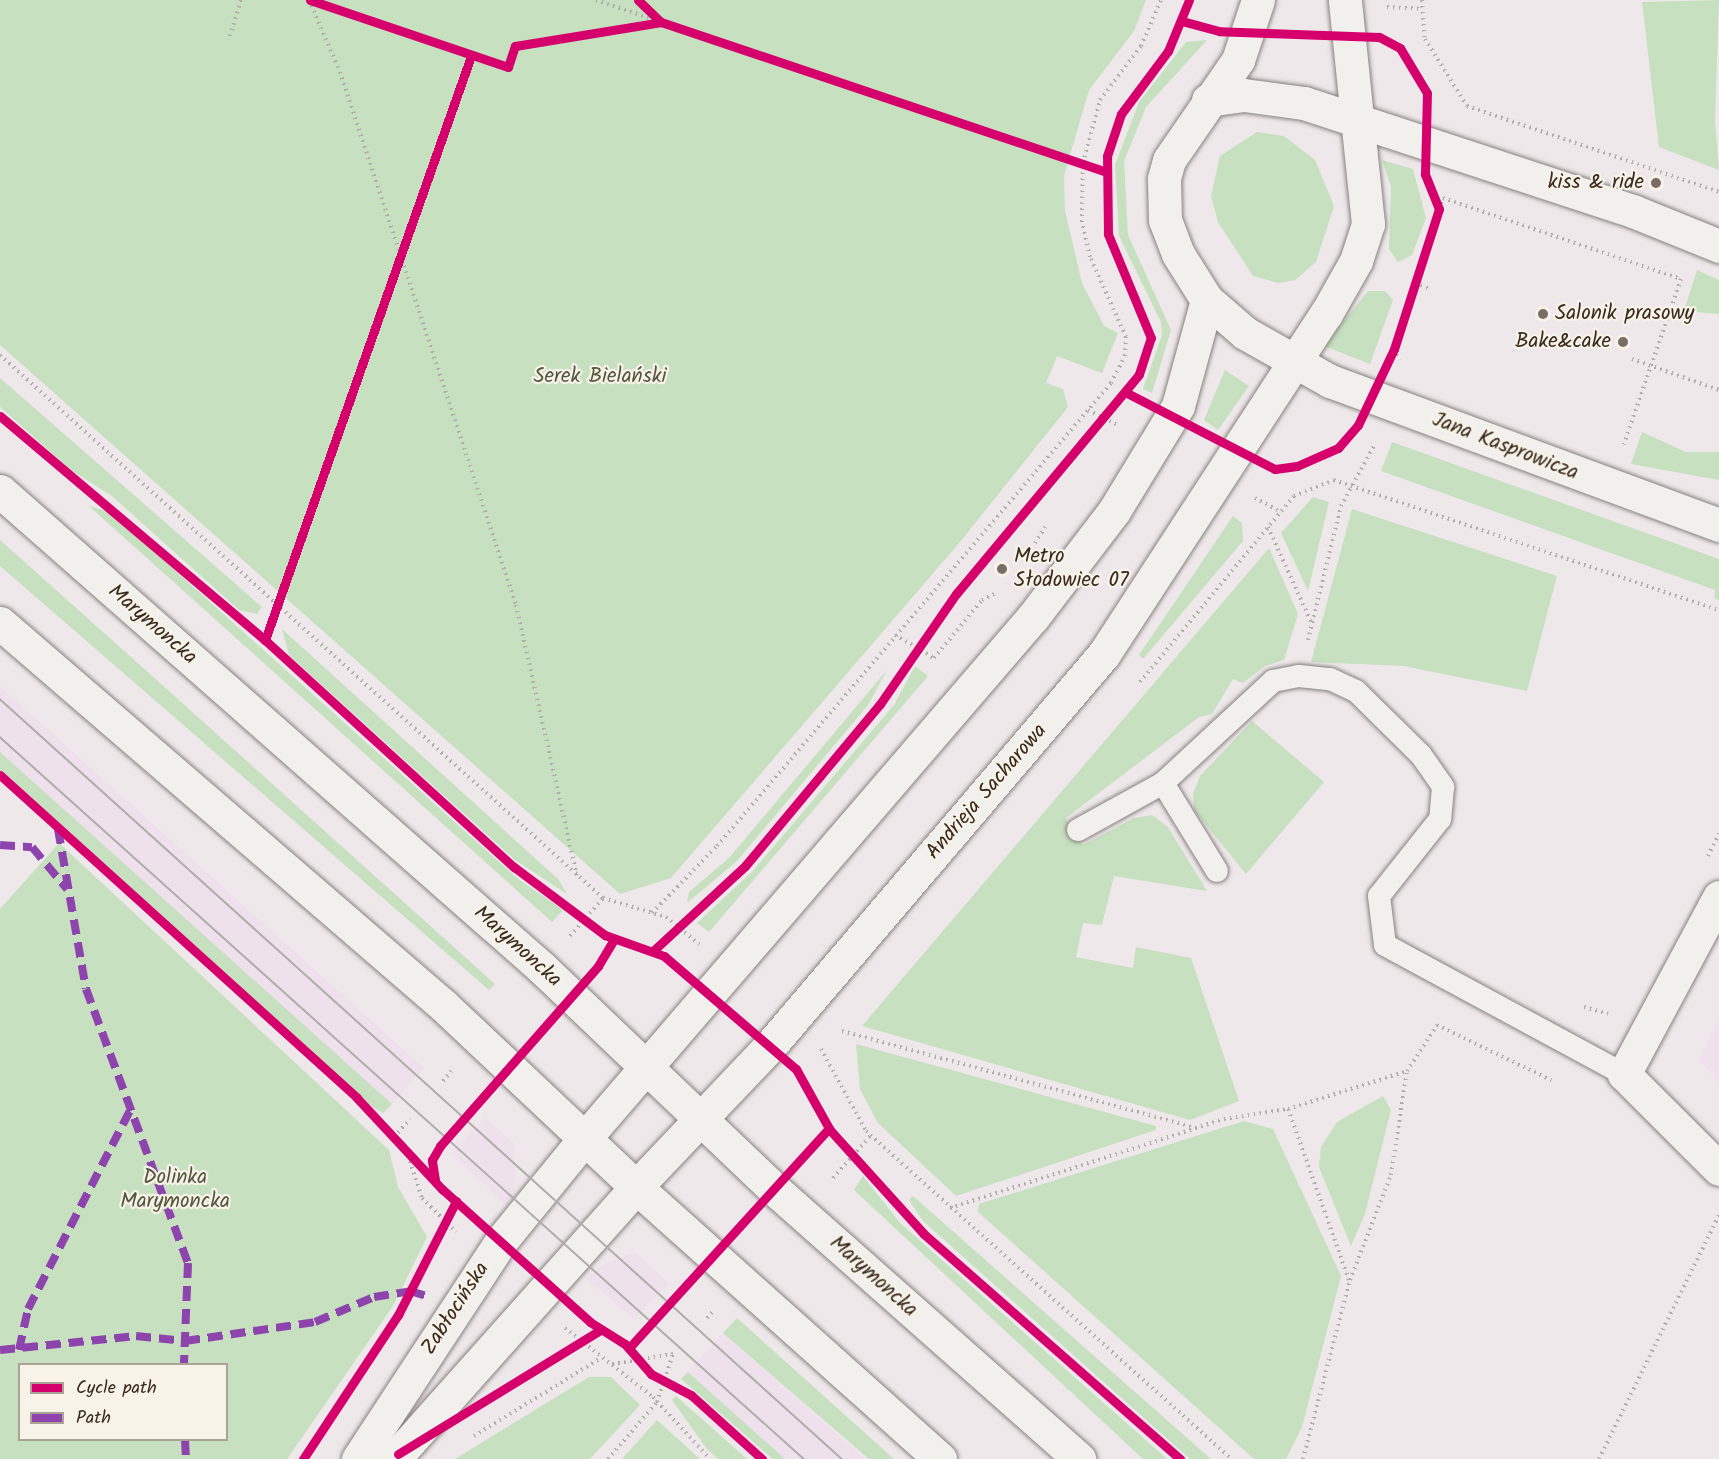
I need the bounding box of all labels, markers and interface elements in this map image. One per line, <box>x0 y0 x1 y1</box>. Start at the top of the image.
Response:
place label: kiss & ride <box>1548 170 1644 196</box>
marker: kiss & ride <box>1649 176 1663 190</box>
place label: Salonik prasowy <box>1555 301 1694 327</box>
marker: Salonik prasowy <box>1536 307 1550 321</box>
place label: Bake&cake <box>1515 329 1611 355</box>
marker: Bake&cake <box>1616 335 1630 349</box>
park label: Serek Bielański <box>533 364 667 390</box>
street label: Jana Kasprowicza <box>1428 408 1582 486</box>
place label: Metro Słodowiec 07 <box>1014 544 1129 594</box>
marker: Metro Słodowiec 07 <box>995 562 1009 576</box>
street label: Marymoncka <box>102 580 202 670</box>
street label: Andrieja Sacharowa <box>921 719 1053 865</box>
street label: Marymoncka <box>468 901 566 993</box>
park label: Dolinka Marymoncka <box>120 1165 230 1215</box>
street label: Marymoncka <box>824 1231 922 1323</box>
street label: Zabłocińska <box>417 1258 495 1360</box>
legend <box>18 1363 228 1441</box>
text: Cycle path <box>76 1374 157 1403</box>
text: Path <box>76 1404 111 1433</box>

